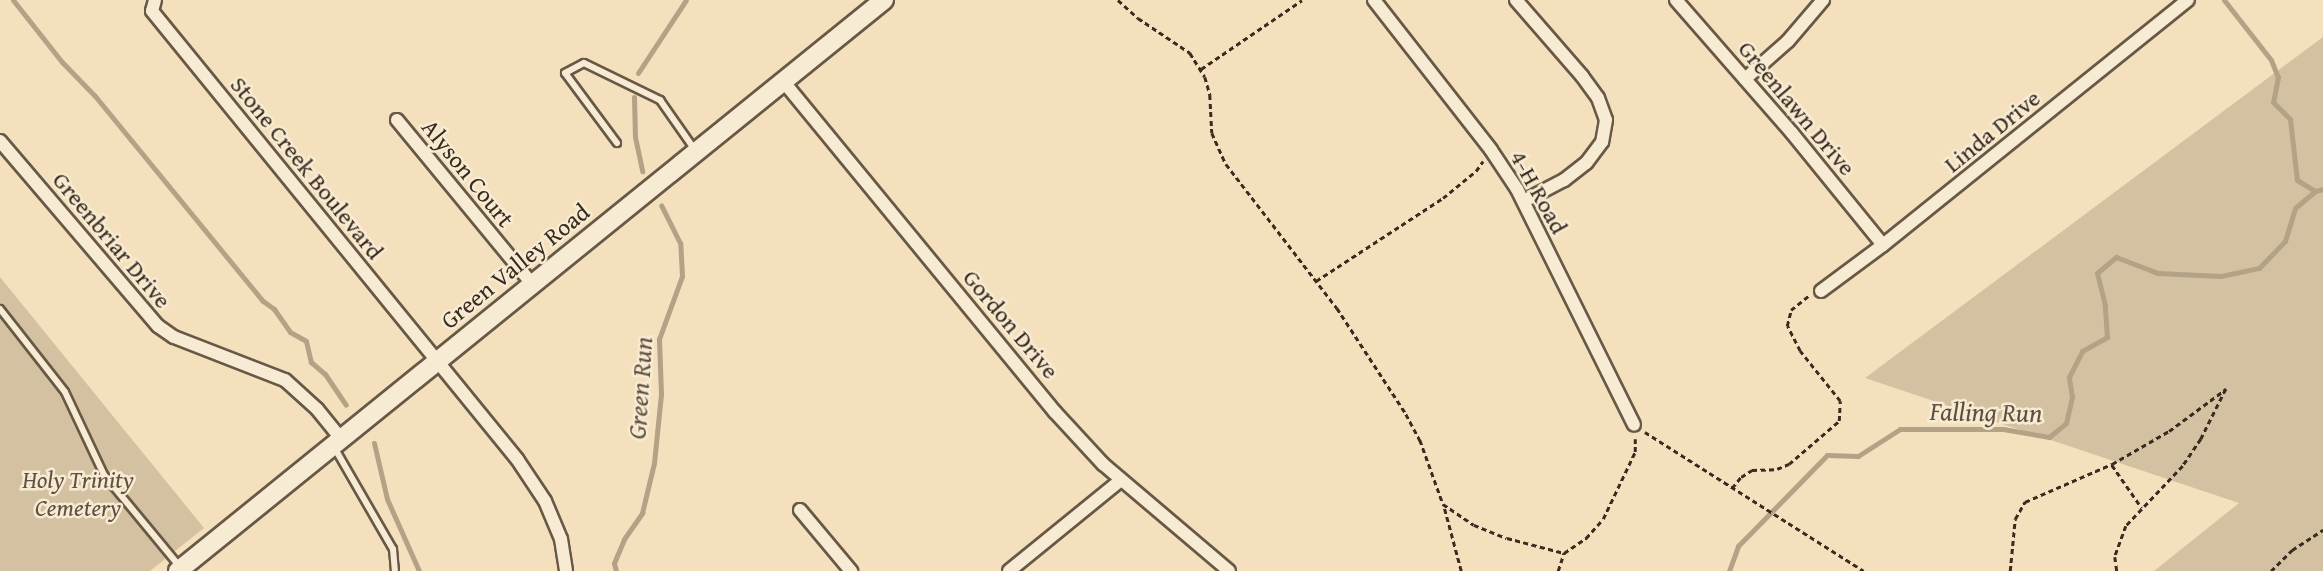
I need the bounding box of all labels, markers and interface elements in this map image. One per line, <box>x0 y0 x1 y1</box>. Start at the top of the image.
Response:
street label: Greenlawn Drive <box>1732 35 1862 181</box>
street label: Stone Creek Boulevard <box>224 71 390 265</box>
street label: Linda Drive <box>1938 84 2046 178</box>
street label: Alyson Court <box>416 113 520 233</box>
street label: 4-H Road <box>1504 145 1574 239</box>
street label: Greenbriar Drive <box>47 166 177 314</box>
street label: Green Valley Road <box>435 197 595 335</box>
street label: Gordon Drive <box>957 264 1065 384</box>
water label: Green Run <box>621 336 659 440</box>
water label: Falling Run <box>1929 395 2043 429</box>
park label: Holy Trinity Cemetery <box>22 466 134 522</box>

